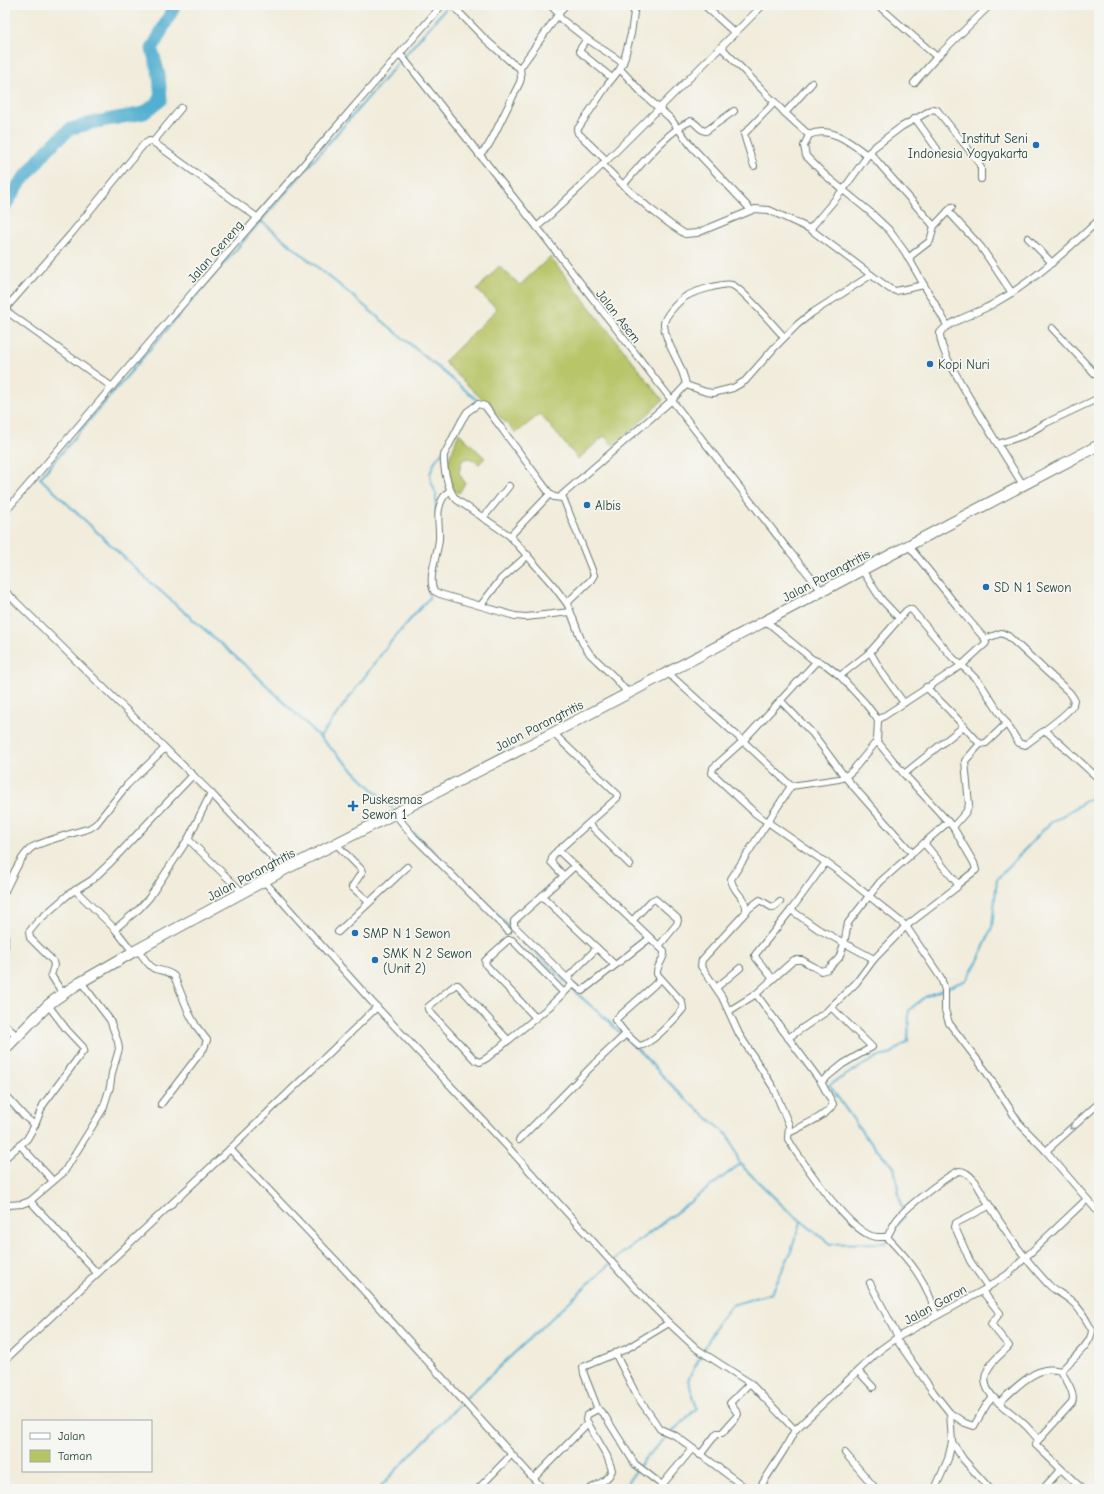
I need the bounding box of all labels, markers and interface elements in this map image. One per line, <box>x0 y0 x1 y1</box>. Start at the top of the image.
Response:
place label: Institut Seni Indonesia Yogyakarta <box>908 131 1028 161</box>
marker: Institut Seni Indonesia Yogyakarta <box>1031 140 1041 150</box>
street label: Jalan Geneng <box>184 217 246 285</box>
street label: Jalan Asem <box>593 287 644 346</box>
place label: Kopi Nuri <box>938 357 990 372</box>
marker: Kopi Nuri <box>925 359 935 369</box>
place label: Albis <box>595 498 621 513</box>
marker: Albis <box>582 500 592 510</box>
street label: Jalan Parangtritis <box>780 546 872 605</box>
place label: SD N 1 Sewon <box>994 580 1071 595</box>
marker: SD N 1 Sewon <box>981 582 991 592</box>
street label: Jalan Parangtritis <box>493 697 586 754</box>
place label: Puskesmas Sewon 1 <box>362 792 422 822</box>
marker: Puskesmas Sewon 1 <box>347 800 359 812</box>
street label: Jalan Parangtritis <box>205 845 297 904</box>
place label: SMP N 1 Sewon <box>363 926 450 941</box>
marker: SMP N 1 Sewon <box>350 928 360 938</box>
place label: SMK N 2 Sewon (Unit 2) <box>383 946 472 976</box>
marker: SMK N 2 Sewon (Unit 2) <box>370 955 380 965</box>
one-way arrow <box>1070 1123 1077 1130</box>
street label: Jalan Garon <box>902 1281 969 1328</box>
legend <box>22 1420 152 1472</box>
text: Jalan <box>58 1429 85 1443</box>
text: Taman <box>58 1449 92 1463</box>

